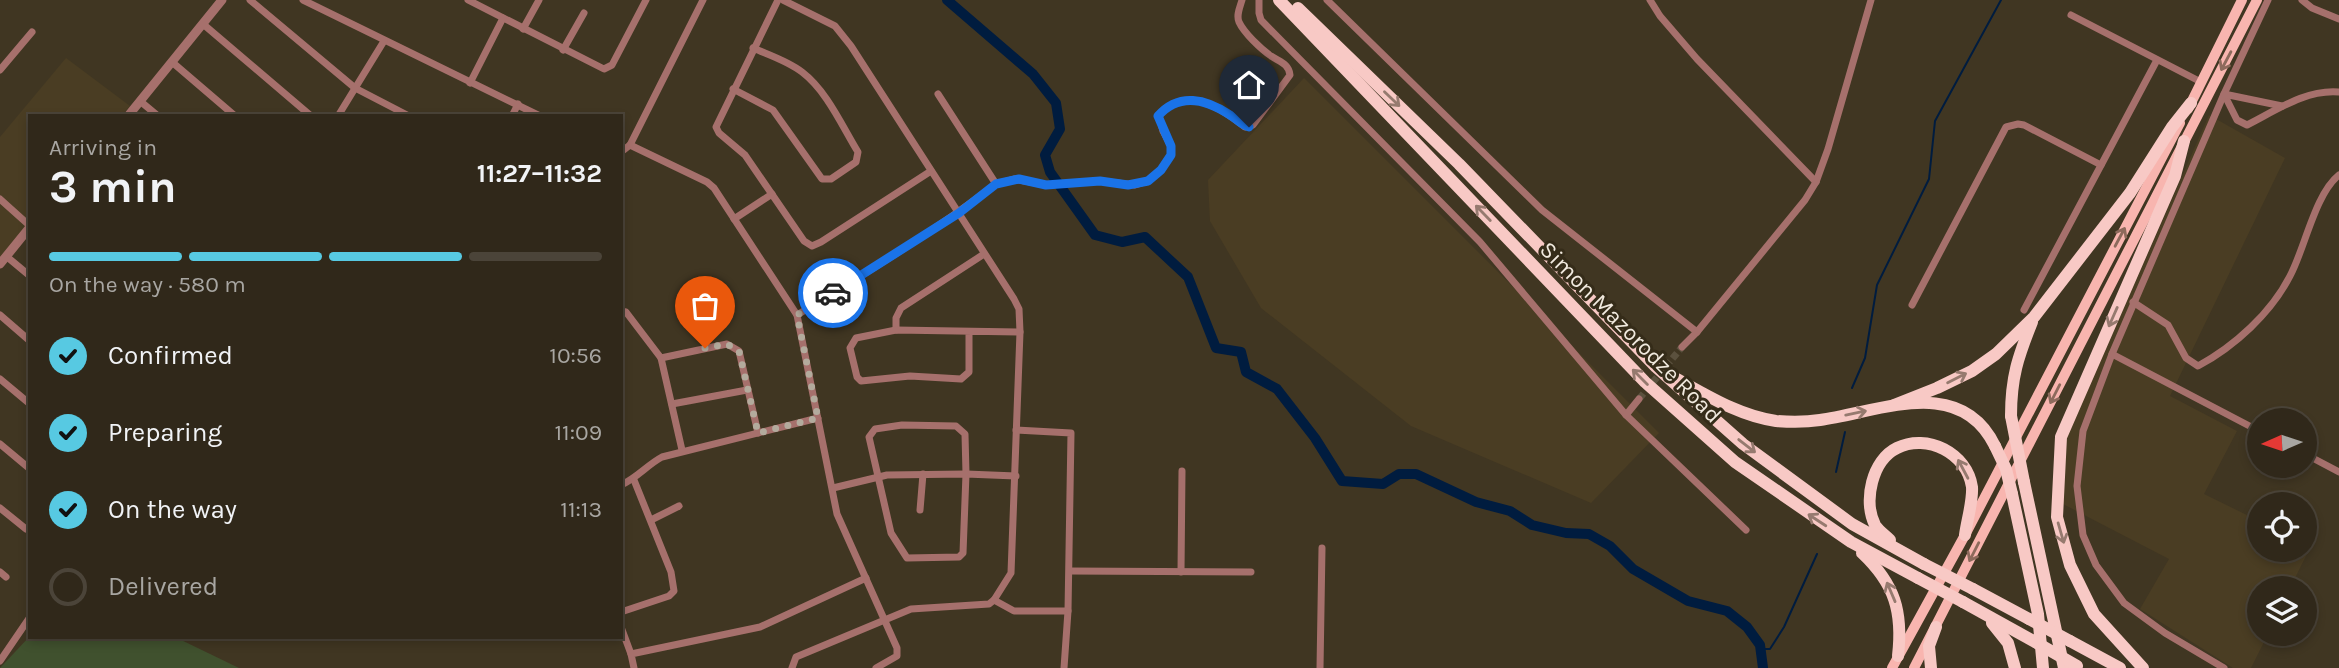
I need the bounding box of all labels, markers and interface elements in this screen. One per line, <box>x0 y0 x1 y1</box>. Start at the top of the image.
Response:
one-way arrow <box>2218 50 2232 70</box>
pin <box>1219 55 1279 127</box>
icon: home <box>1230 66 1268 104</box>
one-way arrow <box>1383 91 1400 108</box>
text: Arriving in <box>49 134 157 161</box>
text: 11:27–11:32 <box>477 158 602 189</box>
text: 3 min <box>49 160 177 214</box>
one-way arrow <box>1474 205 1491 222</box>
one-way arrow <box>2114 228 2128 248</box>
street label: Simon Mazorodze Road <box>1534 236 1727 429</box>
courier <box>798 258 868 328</box>
text: On the way · 580 m <box>49 271 246 298</box>
icon: car <box>814 274 852 312</box>
pin <box>675 276 735 348</box>
icon: bag <box>686 287 724 325</box>
one-way arrow <box>2106 306 2119 328</box>
icon: check <box>49 337 87 375</box>
text: Confirmed <box>108 340 233 371</box>
text: 10:56 <box>549 342 602 369</box>
one-way arrow <box>1632 369 1649 386</box>
one-way arrow <box>1946 371 1967 385</box>
one-way arrow <box>2048 383 2062 404</box>
one-way arrow <box>1844 405 1867 419</box>
north arrow <box>2247 408 2317 478</box>
map controls <box>2247 408 2317 646</box>
icon: check <box>49 414 87 452</box>
text: Preparing <box>108 417 222 448</box>
text: 11:09 <box>555 419 602 446</box>
one-way arrow <box>1737 438 1756 453</box>
one-way arrow <box>1956 460 1970 480</box>
icon: check <box>49 491 87 529</box>
button: locate <box>2247 492 2317 562</box>
text: On the way <box>108 494 237 525</box>
text: 11:13 <box>560 496 602 523</box>
one-way arrow <box>1808 512 1827 527</box>
one-way arrow <box>2056 522 2069 544</box>
one-way arrow <box>1967 541 1981 562</box>
text: Delivered <box>108 571 218 602</box>
button: layers <box>2247 576 2317 646</box>
one-way arrow <box>1884 582 1897 604</box>

